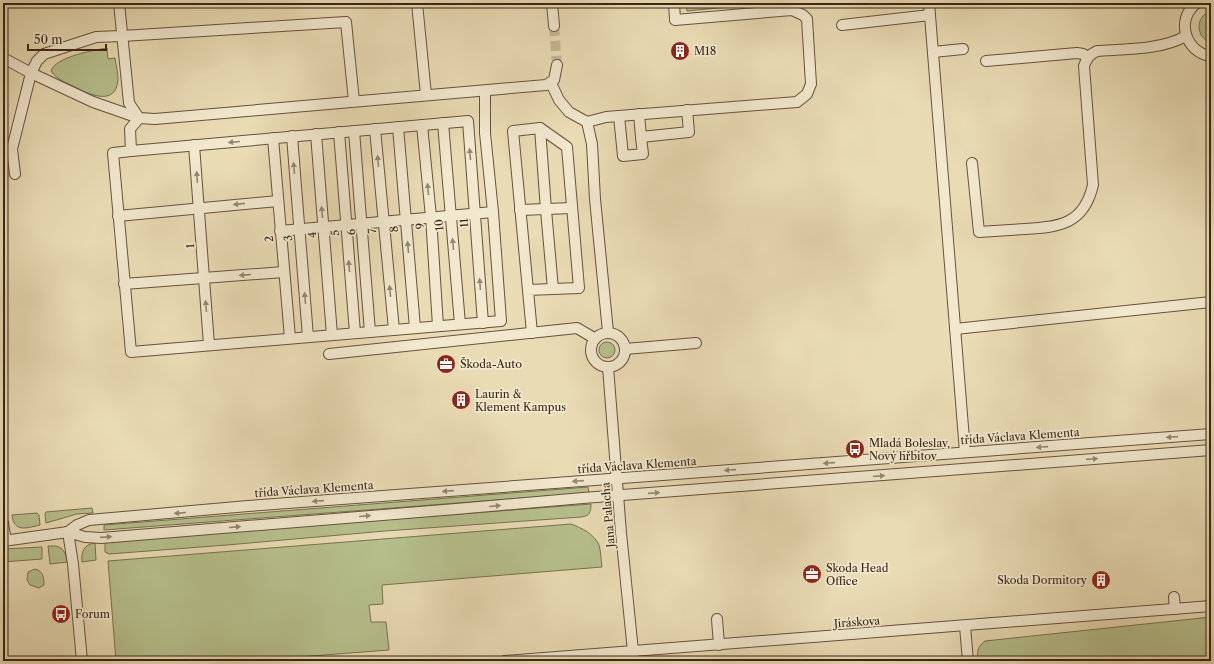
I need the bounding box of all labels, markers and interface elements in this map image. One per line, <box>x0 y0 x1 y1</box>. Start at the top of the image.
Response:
scale bar <box>28 26 106 52</box>
text: 50 m <box>34 32 63 47</box>
building icon: M18 <box>669 40 691 62</box>
place label: M18 <box>694 44 716 58</box>
one-way arrow <box>228 138 240 145</box>
one-way arrow <box>467 148 474 160</box>
one-way arrow <box>375 155 381 168</box>
one-way arrow <box>291 162 298 174</box>
one-way arrow <box>193 171 200 183</box>
one-way arrow <box>425 183 432 195</box>
one-way arrow <box>233 201 245 208</box>
one-way arrow <box>319 206 326 218</box>
street label: 11 <box>457 218 471 228</box>
street label: 10 <box>432 219 446 231</box>
street label: 9 <box>413 222 427 230</box>
street label: 8 <box>387 225 401 233</box>
street label: 7 <box>365 227 379 234</box>
street label: 6 <box>344 228 358 236</box>
street label: 5 <box>328 229 342 237</box>
street label: 4 <box>305 231 319 239</box>
street label: 3 <box>281 234 295 242</box>
street label: 2 <box>262 235 276 243</box>
one-way arrow <box>450 238 457 250</box>
one-way arrow <box>405 241 411 253</box>
street label: 1 <box>183 243 197 249</box>
one-way arrow <box>346 260 353 272</box>
one-way arrow <box>239 272 251 278</box>
one-way arrow <box>477 278 484 290</box>
one-way arrow <box>387 285 393 297</box>
one-way arrow <box>301 292 308 304</box>
one-way arrow <box>203 300 210 312</box>
office icon: Škoda-Auto <box>435 353 457 375</box>
place label: Škoda-Auto <box>460 356 522 371</box>
place label: Laurin & Klement Kampus <box>475 387 566 414</box>
building icon: Laurin & Klement Kampus <box>450 389 472 411</box>
street label: třída Václava Klementa <box>960 425 1080 447</box>
one-way arrow <box>1166 434 1178 441</box>
place label: Mladá Boleslav, Nový hřbitov <box>869 436 950 463</box>
bus stop icon: Mladá Boleslav, Nový hřbitov <box>844 438 866 460</box>
one-way arrow <box>1036 443 1048 450</box>
street label: třída Václava Klementa <box>577 454 697 476</box>
one-way arrow <box>1086 456 1098 463</box>
one-way arrow <box>823 459 835 466</box>
one-way arrow <box>724 467 736 474</box>
one-way arrow <box>873 472 885 479</box>
street label: třída Václava Klementa <box>254 478 374 500</box>
one-way arrow <box>572 478 584 485</box>
street label: Jana Palacha <box>598 482 618 550</box>
one-way arrow <box>442 488 454 495</box>
one-way arrow <box>648 489 660 496</box>
one-way arrow <box>312 497 324 504</box>
one-way arrow <box>489 502 501 509</box>
one-way arrow <box>174 509 187 516</box>
one-way arrow <box>359 513 371 520</box>
one-way arrow <box>229 523 241 530</box>
one-way arrow <box>100 534 112 541</box>
place label: Skoda Head Office <box>826 561 889 588</box>
office icon: Skoda Head Office <box>801 563 823 585</box>
building icon: Skoda Dormitory <box>1090 569 1112 591</box>
place label: Skoda Dormitory <box>997 573 1088 587</box>
bus stop icon: Forum <box>50 603 72 625</box>
place label: Forum <box>75 607 111 621</box>
street label: Jiráskova <box>831 613 881 631</box>

